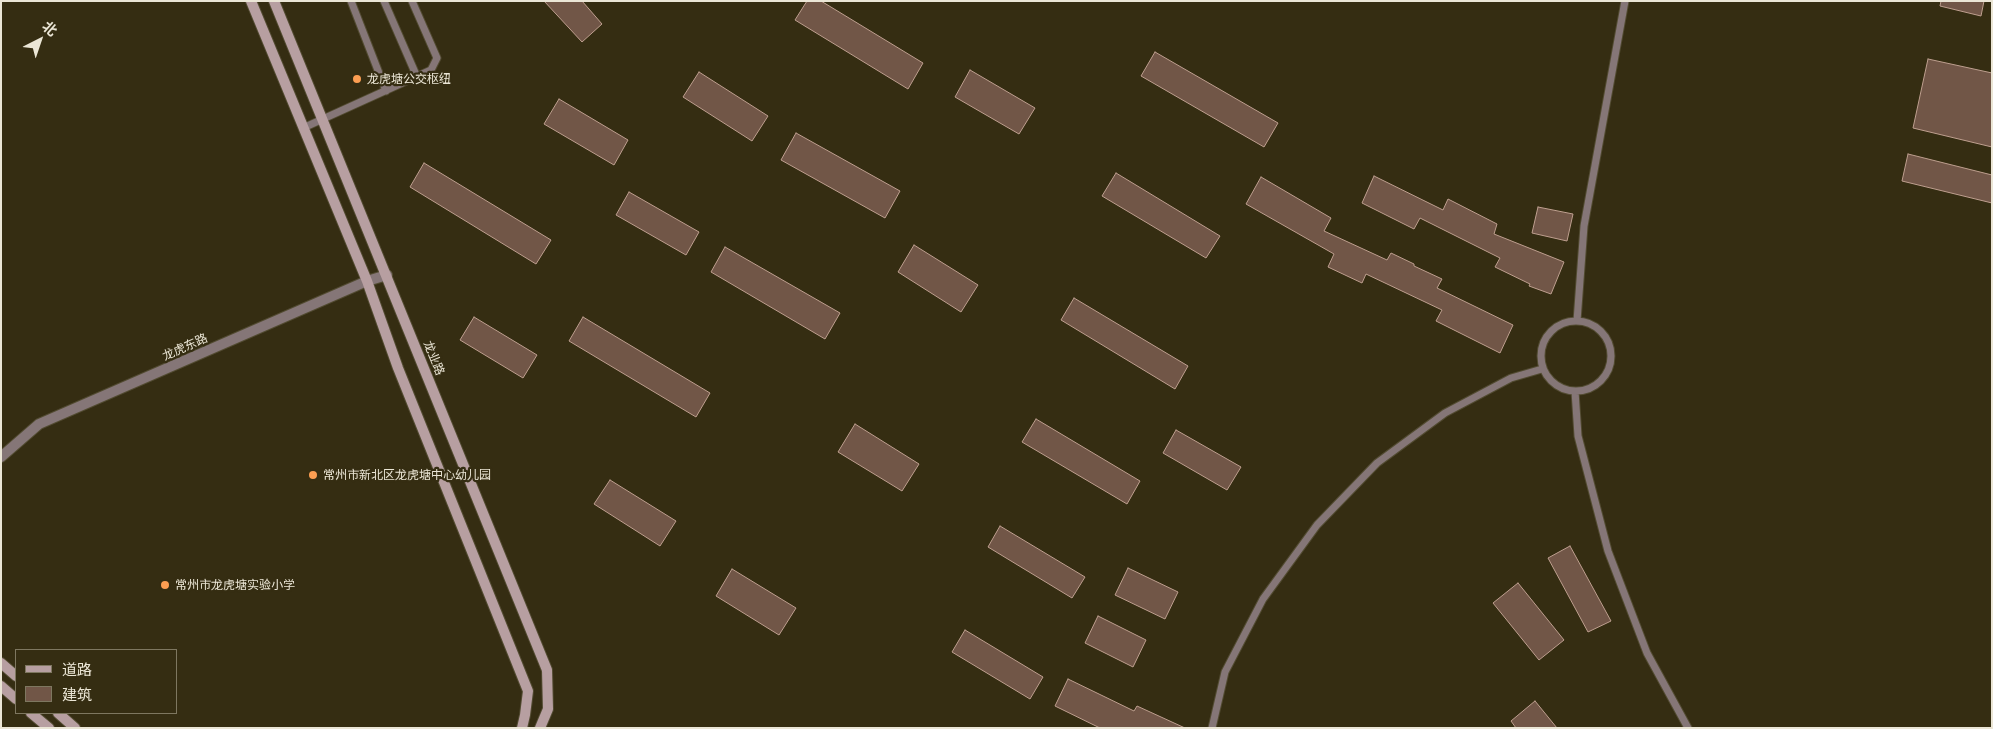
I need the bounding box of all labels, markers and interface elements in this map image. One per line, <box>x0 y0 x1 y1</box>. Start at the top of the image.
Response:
north arrow <box>15 15 65 65</box>
text: 北 <box>39 17 61 39</box>
place label: 龙虎塘公交枢纽 <box>367 72 451 86</box>
marker: 龙虎塘公交枢纽 <box>351 73 363 85</box>
street label: 龙虎东路 <box>160 331 210 363</box>
street label: 龙业路 <box>421 339 447 377</box>
place label: 常州市新北区龙虎塘中心幼儿园 <box>323 468 491 482</box>
marker: 常州市新北区龙虎塘中心幼儿园 <box>307 469 319 481</box>
place label: 常州市龙虎塘实验小学 <box>175 578 295 592</box>
marker: 常州市龙虎塘实验小学 <box>159 579 171 591</box>
legend <box>15 649 178 714</box>
text: 道路 <box>62 660 92 678</box>
text: 建筑 <box>62 685 92 703</box>

